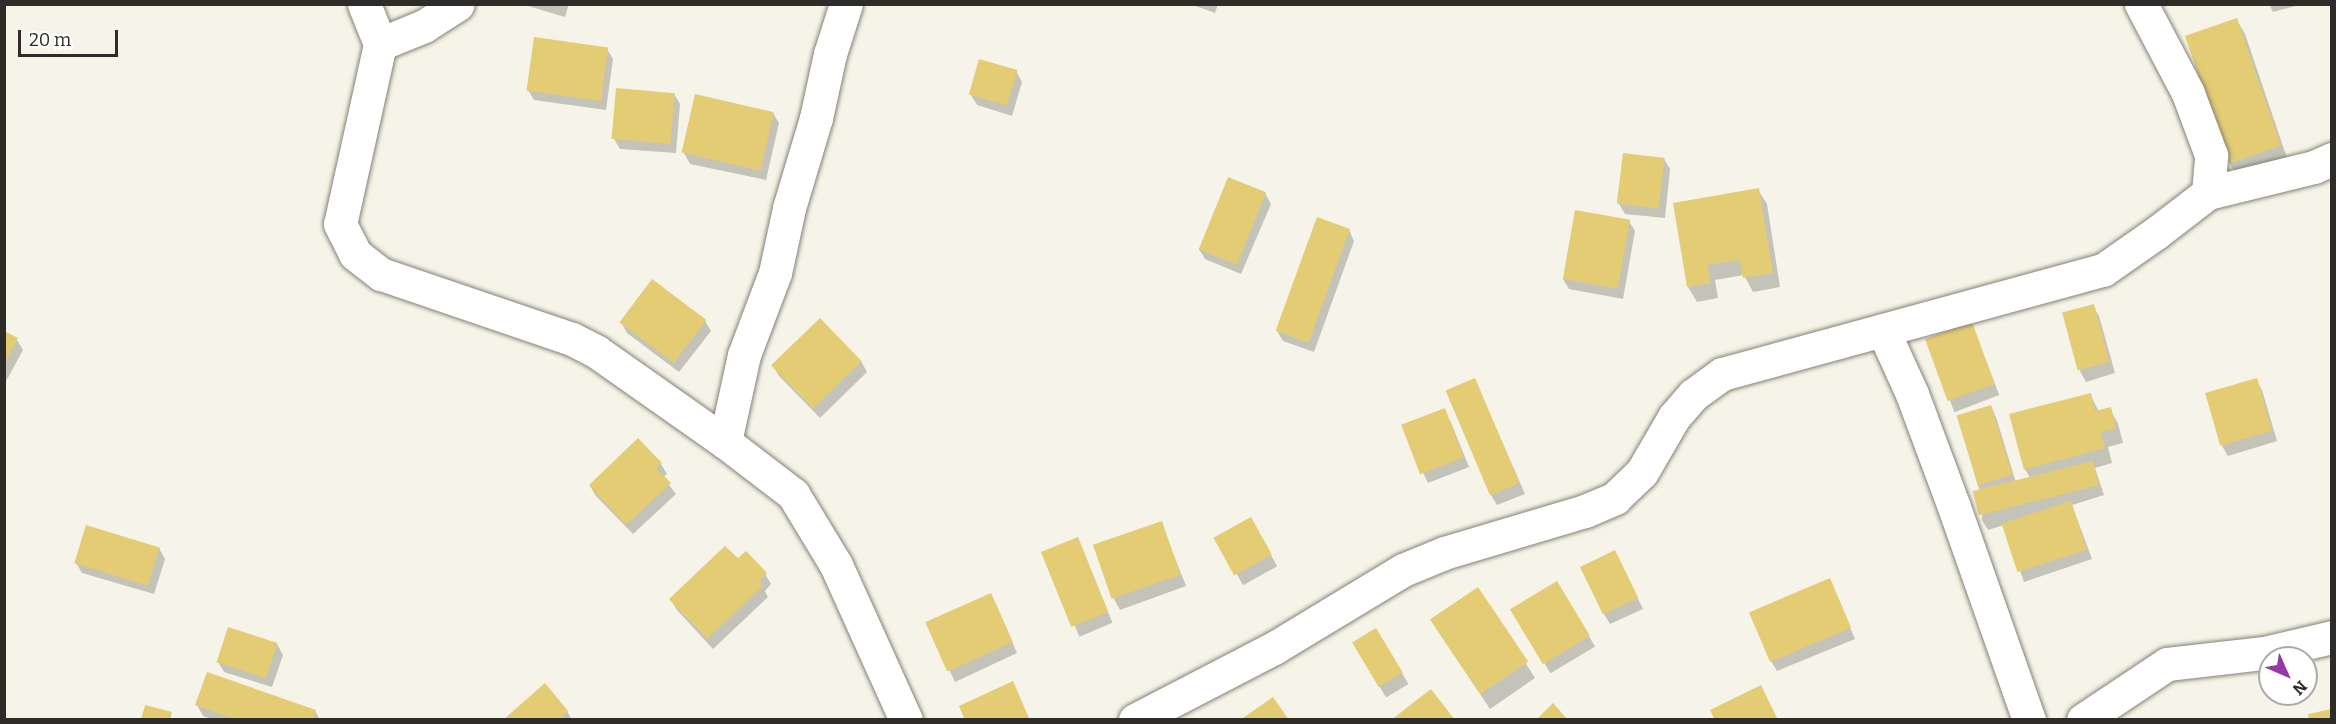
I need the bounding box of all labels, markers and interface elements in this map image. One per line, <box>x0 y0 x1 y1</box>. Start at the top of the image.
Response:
scale bar <box>21 18 122 56</box>
text: 20 m <box>29 29 71 51</box>
north arrow <box>2258 646 2318 706</box>
text: N <box>2289 677 2311 699</box>

